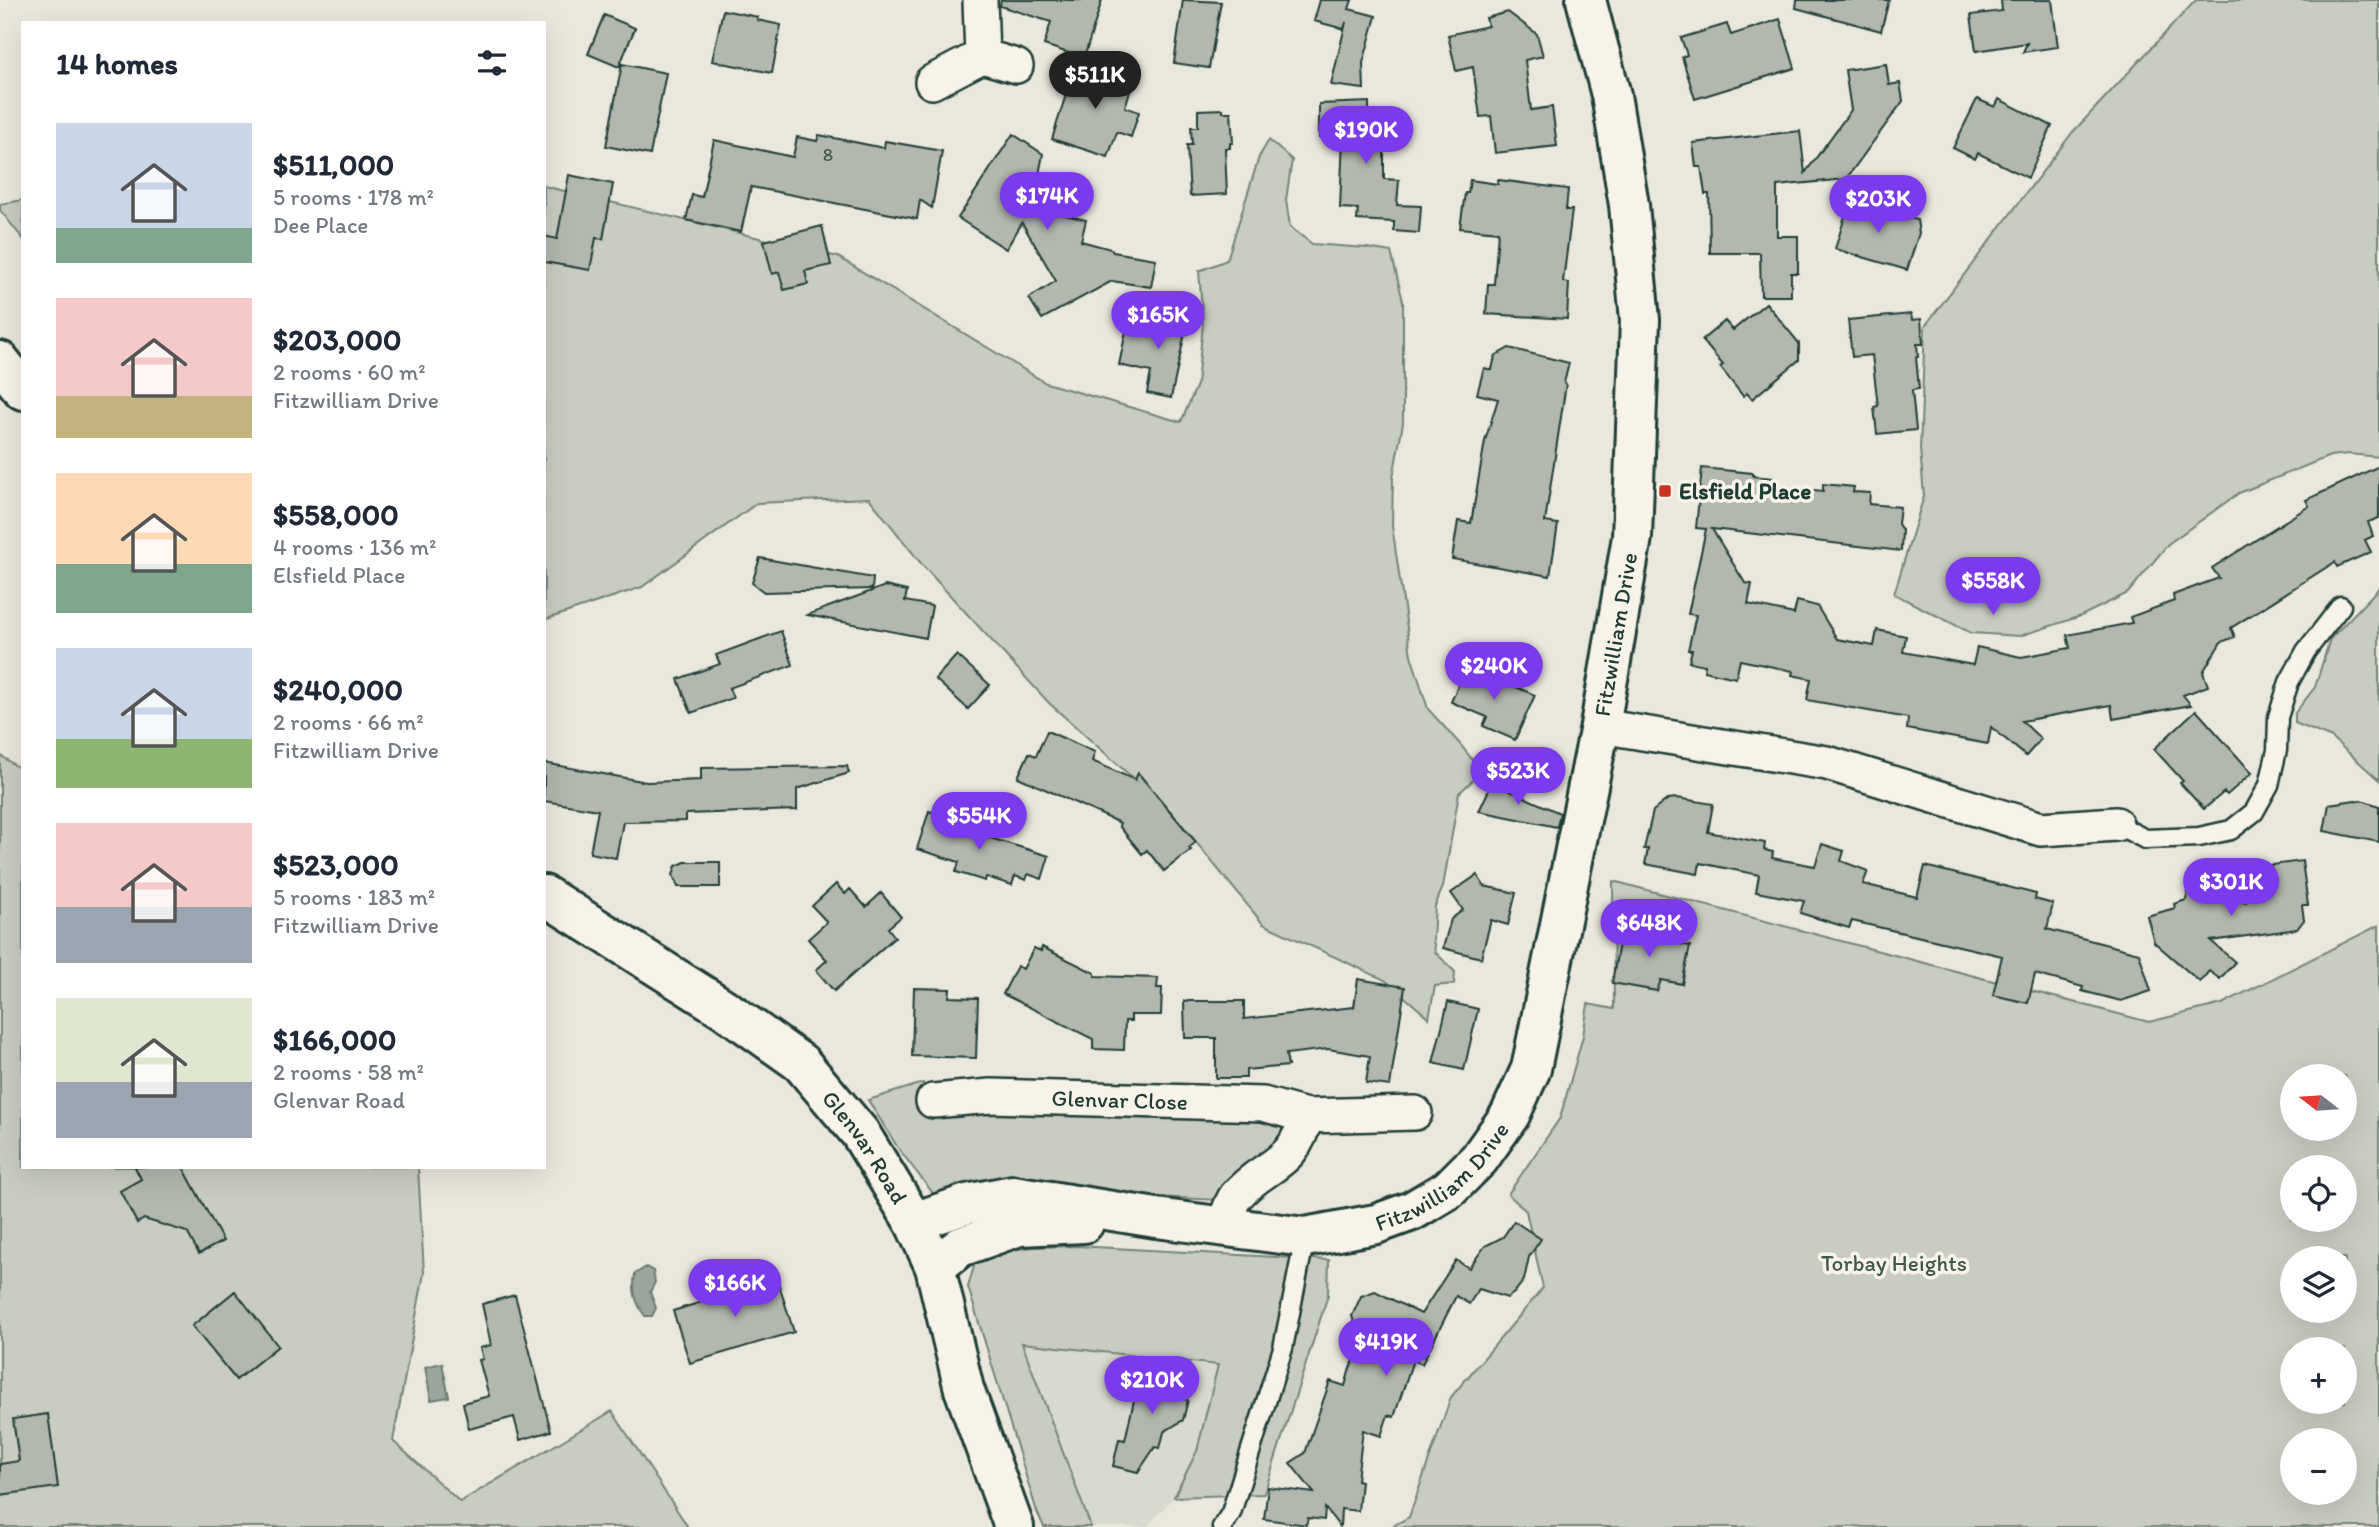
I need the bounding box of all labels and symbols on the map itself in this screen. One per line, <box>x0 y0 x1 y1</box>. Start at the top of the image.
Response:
pin: $511K <box>1046 52 1144 111</box>
pin: $190K <box>1317 106 1415 166</box>
house number: 8 <box>823 143 833 166</box>
pin: $174K <box>998 173 1096 232</box>
pin: $203K <box>1829 176 1927 235</box>
pin: $165K <box>1109 292 1207 351</box>
place label: Elsfield Place <box>1679 477 1811 505</box>
marker: Elsfield Place <box>1657 483 1673 499</box>
street label: Fitzwilliam Drive <box>1588 550 1643 718</box>
pin: $558K <box>1944 558 2042 617</box>
pin: $240K <box>1445 642 1543 702</box>
pin: $523K <box>1469 748 1567 807</box>
pin: $554K <box>930 792 1028 852</box>
pin: $301K <box>2182 858 2280 918</box>
pin: $648K <box>1600 900 1698 959</box>
north arrow <box>2280 1064 2357 1141</box>
street label: Glenvar Close <box>1051 1084 1188 1116</box>
street label: Glenvar Road <box>816 1085 914 1209</box>
street label: Fitzwilliam Drive <box>1371 1117 1515 1237</box>
park label: Torbay Heights <box>1821 1249 1967 1277</box>
pin: $166K <box>686 1260 784 1319</box>
pin: $419K <box>1337 1318 1435 1378</box>
pin: $210K <box>1103 1356 1201 1416</box>

